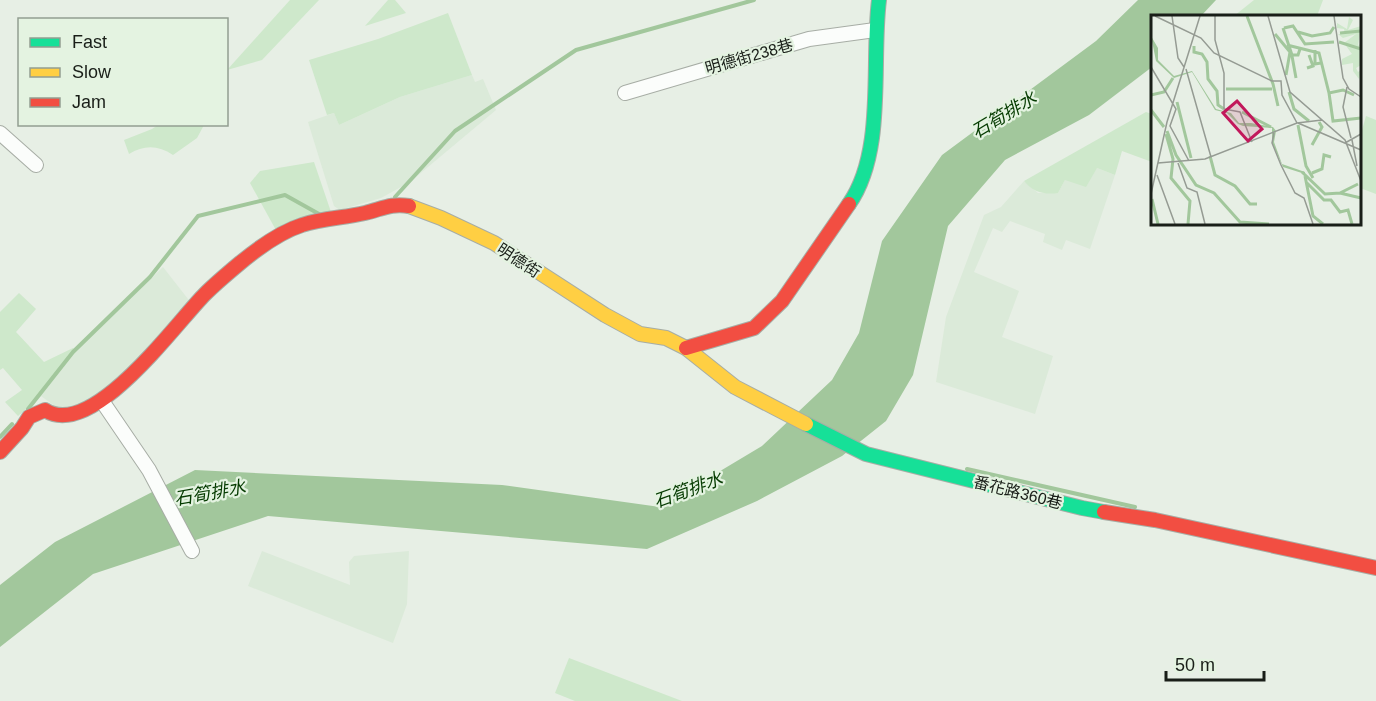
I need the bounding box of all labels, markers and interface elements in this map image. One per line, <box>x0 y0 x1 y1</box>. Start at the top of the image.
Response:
inset map <box>1151 15 1361 225</box>
legend <box>18 18 228 126</box>
text: Fast <box>72 32 107 52</box>
street label: 明德街238巷 <box>703 36 795 77</box>
text: Slow <box>72 62 112 82</box>
water label: 石筍排水 <box>968 87 1041 142</box>
text: Jam <box>72 92 106 112</box>
street label: 明德街 <box>494 240 543 281</box>
water label: 石筍排水 <box>651 468 726 512</box>
street label: 番花路360巷 <box>972 473 1064 512</box>
water label: 石筍排水 <box>173 477 248 509</box>
scale bar <box>1166 644 1264 682</box>
text: 50 m <box>1175 655 1215 675</box>

